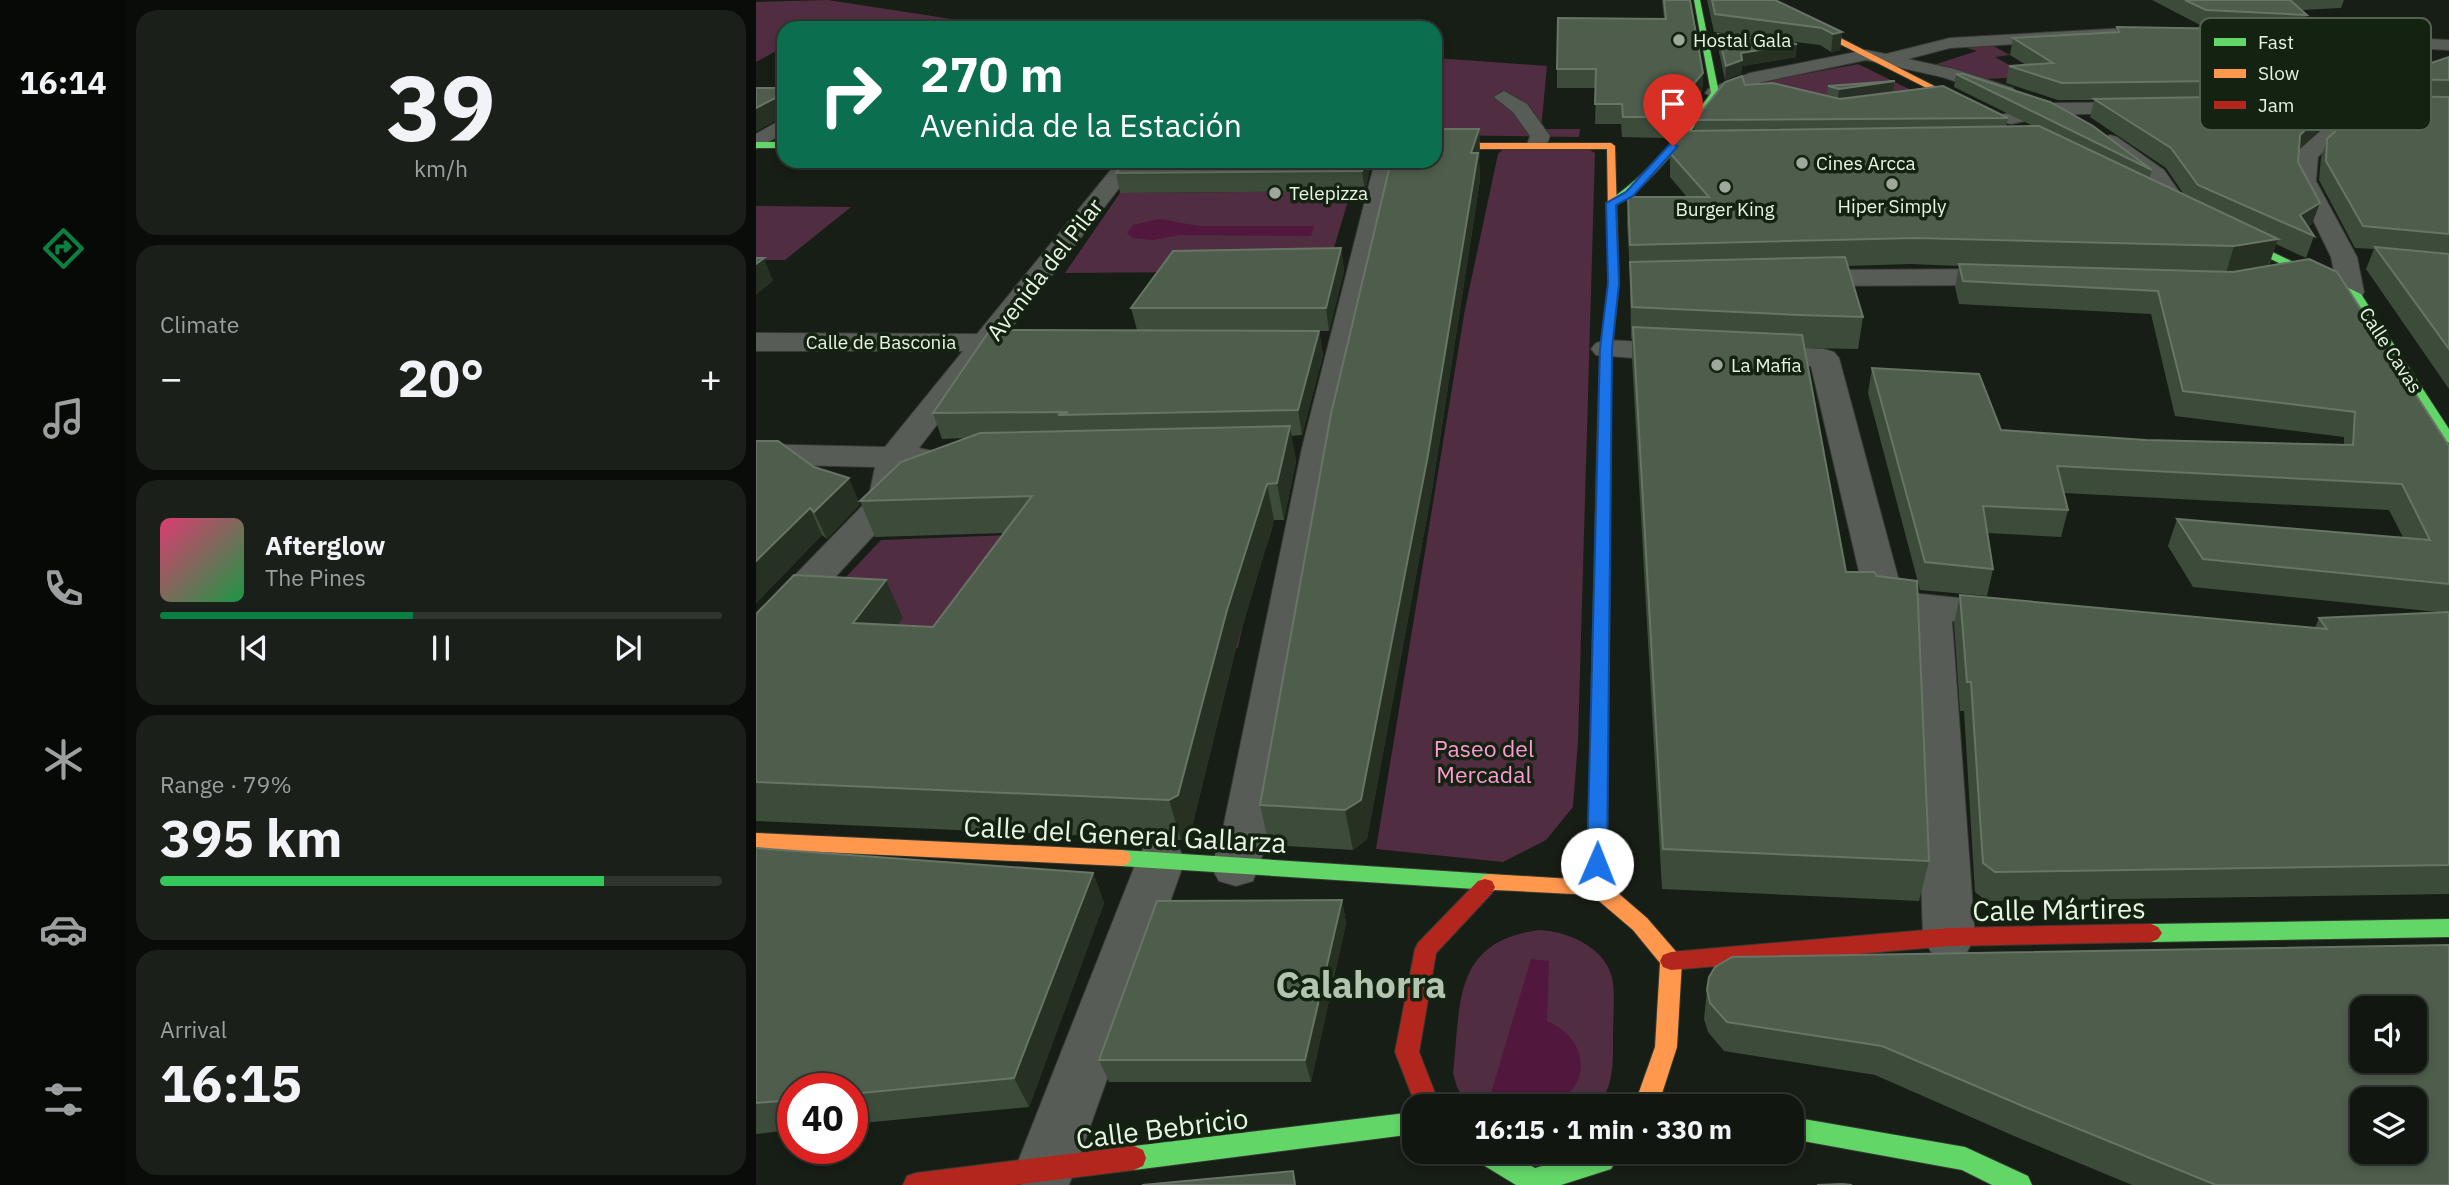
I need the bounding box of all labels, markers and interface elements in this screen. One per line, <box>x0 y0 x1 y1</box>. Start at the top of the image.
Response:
legend <box>2200 18 2431 130</box>
place label: Hostal Gala <box>1693 28 1791 52</box>
text: Fast <box>2258 30 2294 54</box>
marker: Hostal Gala <box>1671 32 1687 48</box>
text: 270 m <box>920 42 1064 105</box>
text: 39 <box>386 48 496 166</box>
icon: right <box>805 49 896 140</box>
text: 16:14 <box>19 61 107 103</box>
text: Slow <box>2258 61 2299 85</box>
pin <box>1643 74 1703 146</box>
icon: arrive <box>1654 85 1692 123</box>
text: Jam <box>2258 93 2294 117</box>
text: Avenida de la Estación <box>920 104 1242 146</box>
place label: Cines Arcca <box>1816 151 1916 175</box>
text: km/h <box>414 153 468 183</box>
marker: Cines Arcca <box>1794 155 1810 171</box>
marker: Hiper Simply <box>1884 176 1900 192</box>
marker: Burger King <box>1717 179 1733 195</box>
place label: Telepizza <box>1289 181 1368 205</box>
marker: Telepizza <box>1267 185 1283 201</box>
street label: Avenida del Pilar <box>979 191 1109 346</box>
place label: Hiper Simply <box>1838 194 1947 218</box>
place label: Burger King <box>1675 197 1775 221</box>
icon: directions <box>39 224 88 273</box>
street label: Calle Cavas <box>2354 303 2428 397</box>
text: Climate <box>160 309 239 339</box>
street label: Calle de Basconia <box>806 330 956 354</box>
text: 20° <box>398 344 484 411</box>
text: − <box>160 353 183 402</box>
text: + <box>699 353 722 402</box>
place label: La Mafia <box>1731 353 1802 377</box>
marker: La Mafia <box>1709 357 1725 373</box>
icon: music <box>39 394 88 443</box>
text: Afterglow <box>265 528 385 562</box>
text: The Pines <box>265 562 366 592</box>
icon: phone <box>39 564 88 613</box>
icon: previous <box>235 629 273 667</box>
icon: pause <box>422 629 460 667</box>
icon: next <box>609 629 647 667</box>
park label: Paseo del Mercadal <box>1434 733 1534 789</box>
icon: climate <box>39 735 88 784</box>
text: Range · 79% <box>160 769 292 799</box>
text: 395 km <box>160 804 342 871</box>
street label: Calle del General Gallarza <box>963 807 1287 861</box>
position arrow <box>1560 827 1634 901</box>
street label: Calle Mártires <box>1972 889 2146 929</box>
icon: car <box>39 905 88 954</box>
district label: Calahorra <box>1276 960 1446 1008</box>
map controls <box>2350 996 2427 1164</box>
button: sound <box>2350 996 2427 1073</box>
text: Arrival <box>160 1014 227 1044</box>
text: 16:15 <box>160 1049 302 1116</box>
speed limit sign: 40 <box>777 1073 868 1164</box>
icon: filters <box>39 1075 88 1124</box>
button: layers <box>2350 1087 2427 1164</box>
street label: Calle Bebricio <box>1074 1099 1250 1157</box>
text: 16:15 · 1 min · 330 m <box>1474 1112 1732 1146</box>

